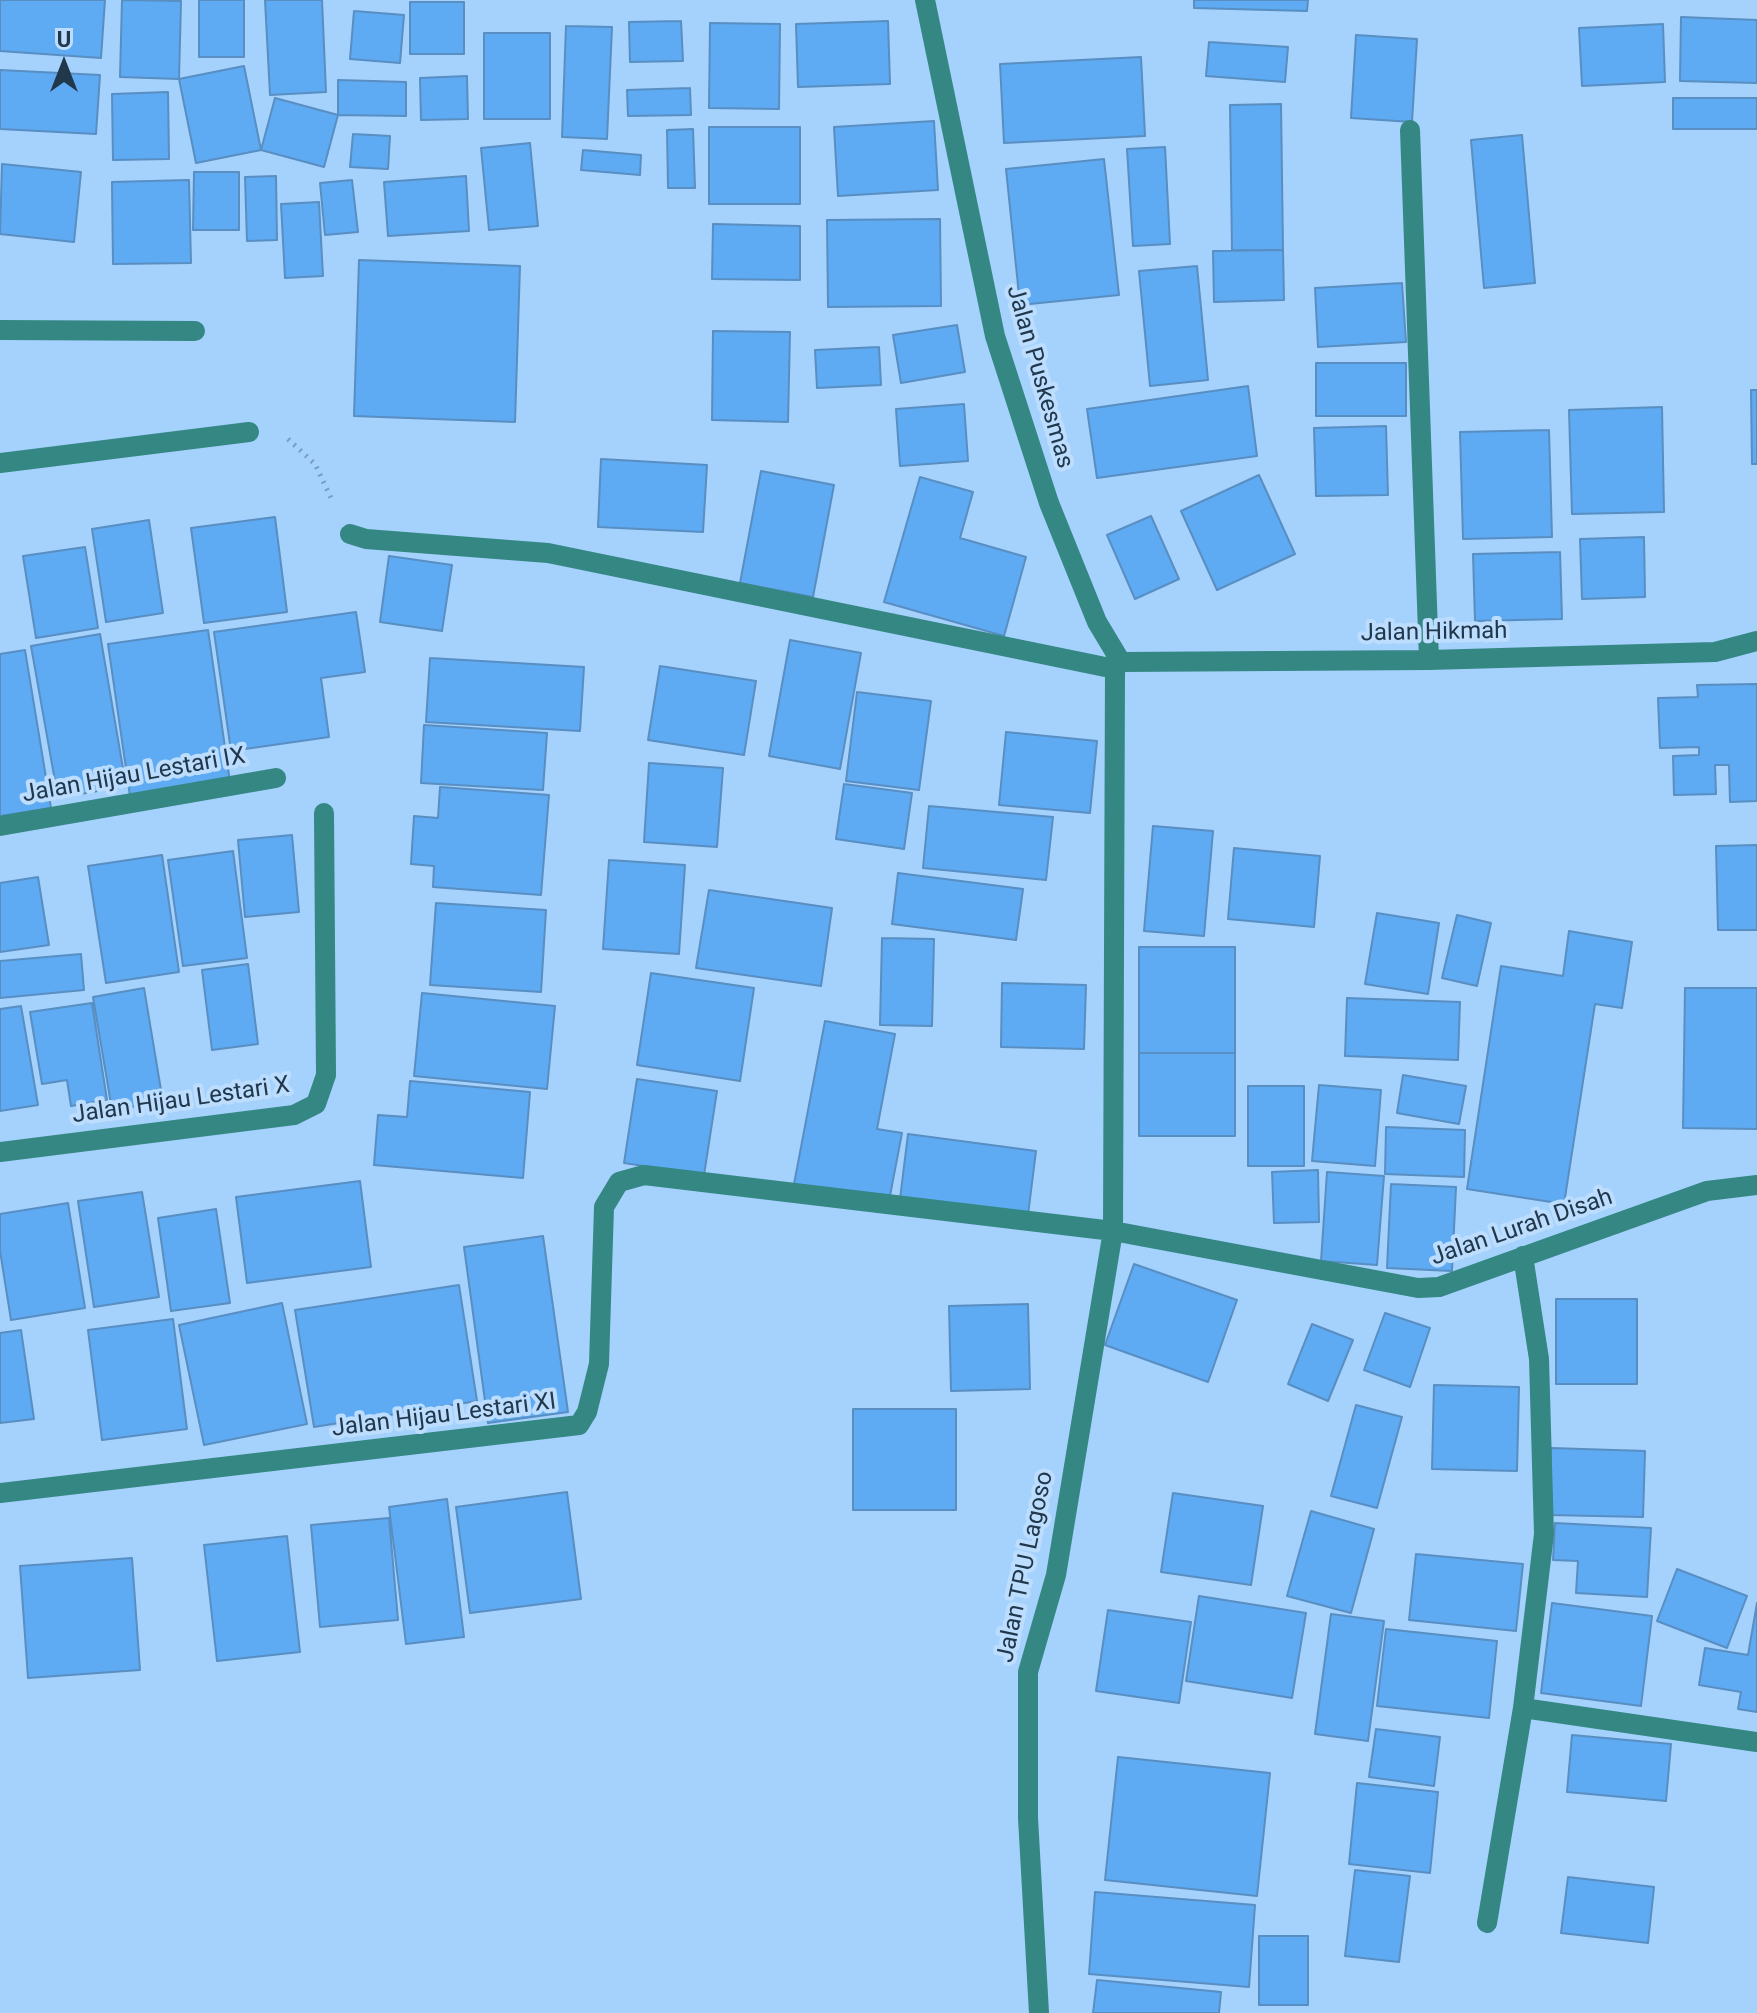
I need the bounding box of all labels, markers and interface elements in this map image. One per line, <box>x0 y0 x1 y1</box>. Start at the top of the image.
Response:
north arrow <box>24 24 104 104</box>
text: U <box>57 27 71 52</box>
street label: Jalan Puskesmas <box>999 282 1079 472</box>
street label: Jalan Hikmah <box>1360 617 1508 649</box>
street label: Jalan Hijau Lestari IX <box>20 742 248 810</box>
street label: Jalan Hijau Lestari X <box>70 1071 292 1131</box>
street label: Jalan Lurah Disah <box>1427 1183 1617 1273</box>
street label: Jalan Hijau Lestari XI <box>330 1388 558 1444</box>
street label: Jalan TPU Lagoso <box>992 1469 1060 1665</box>

